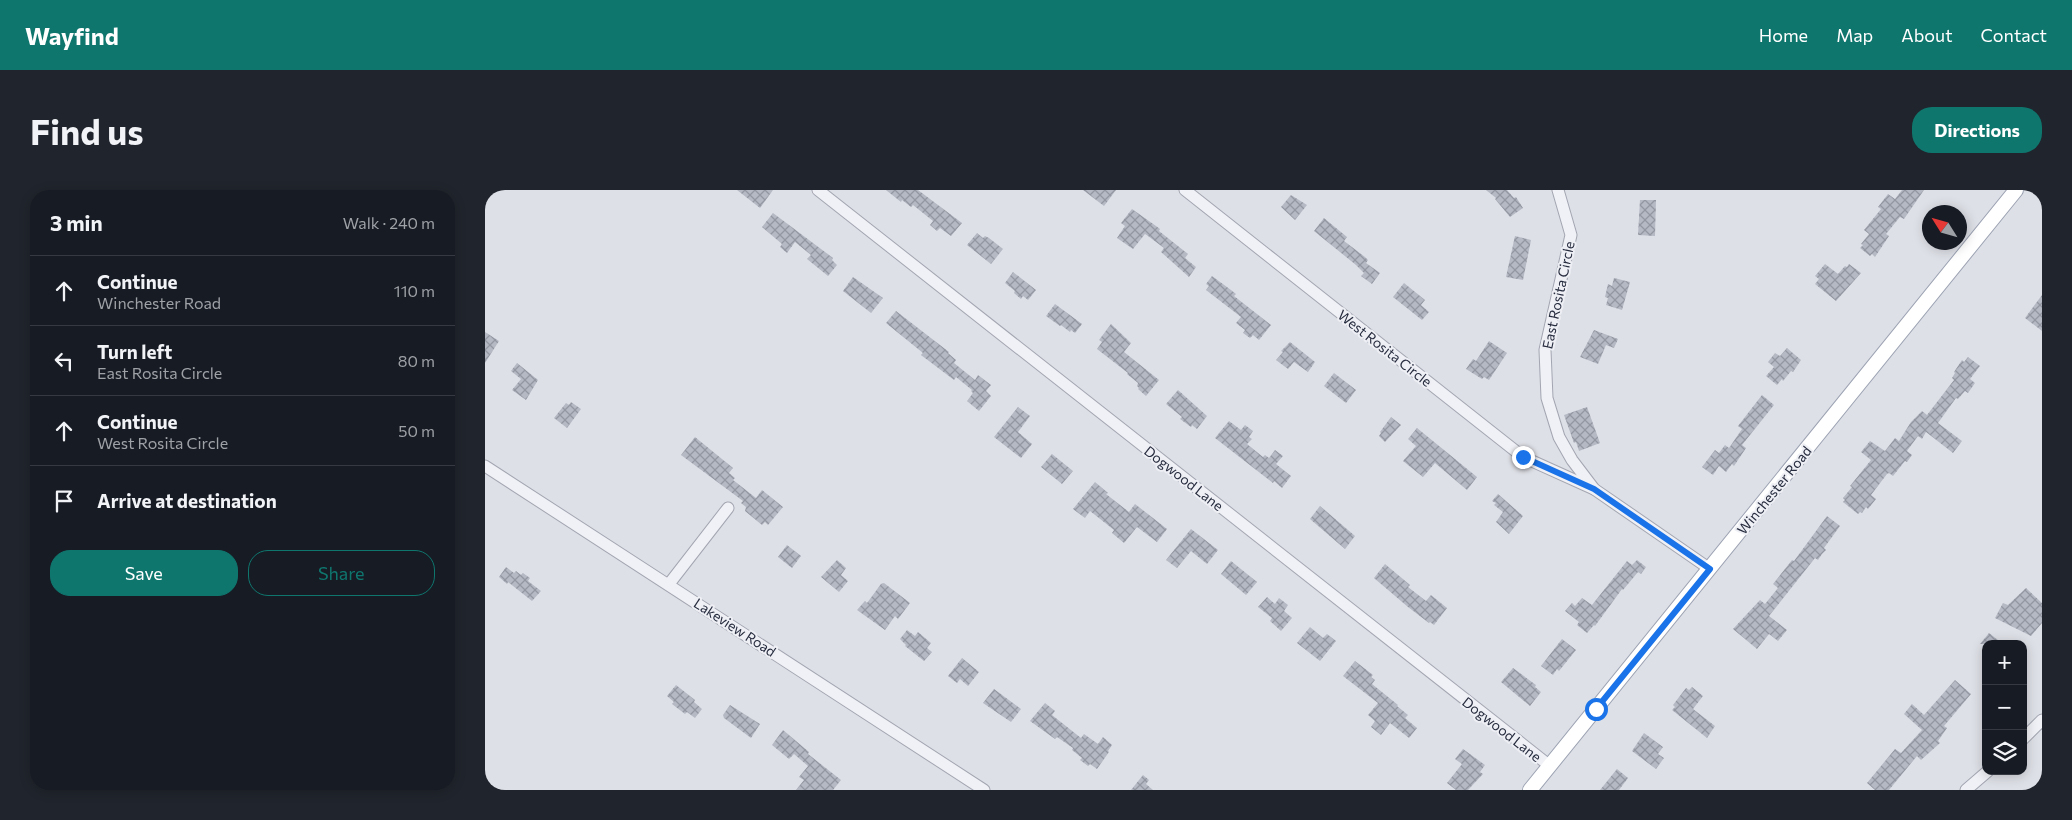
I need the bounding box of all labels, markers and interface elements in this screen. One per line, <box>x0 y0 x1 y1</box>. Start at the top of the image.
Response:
text: Wayfind <box>25 21 119 50</box>
text: Home <box>1759 24 1808 46</box>
text: Map <box>1836 24 1873 46</box>
text: About <box>1901 24 1953 46</box>
text: Contact <box>1981 24 2047 46</box>
button: Directions <box>1912 107 2042 153</box>
text: Find us <box>30 109 144 152</box>
north arrow <box>1922 205 1967 250</box>
text: 3 min <box>50 210 103 235</box>
text: Walk · 240 m <box>343 213 435 232</box>
street label: East Rosita Circle <box>1538 240 1578 350</box>
text: Continue <box>97 270 177 293</box>
icon: ahead <box>50 277 78 305</box>
text: 110 m <box>394 281 435 300</box>
text: Winchester Road <box>97 293 221 312</box>
street label: West Rosita Circle <box>1335 306 1435 390</box>
text: Turn left <box>97 340 172 363</box>
icon: left <box>50 347 78 375</box>
text: 80 m <box>398 351 435 370</box>
text: East Rosita Circle <box>97 363 222 382</box>
text: Continue <box>97 410 177 433</box>
icon: ahead <box>50 417 78 445</box>
text: 50 m <box>398 421 435 440</box>
text: West Rosita Circle <box>97 433 228 452</box>
street label: Dogwood Lane <box>1141 442 1227 514</box>
street label: Winchester Road <box>1733 442 1815 538</box>
route end <box>1512 446 1535 469</box>
icon: arrive <box>50 487 78 515</box>
text: Arrive at destination <box>97 489 277 512</box>
button: Save <box>50 550 238 596</box>
button: Share <box>248 550 435 596</box>
street label: Lakeview Road <box>691 594 779 660</box>
map controls <box>1982 640 2027 775</box>
button: + <box>1982 640 2027 685</box>
button: − <box>1982 685 2027 730</box>
street label: Dogwood Lane <box>1459 693 1545 765</box>
route start <box>1585 698 1608 721</box>
button: layers <box>1982 730 2027 775</box>

